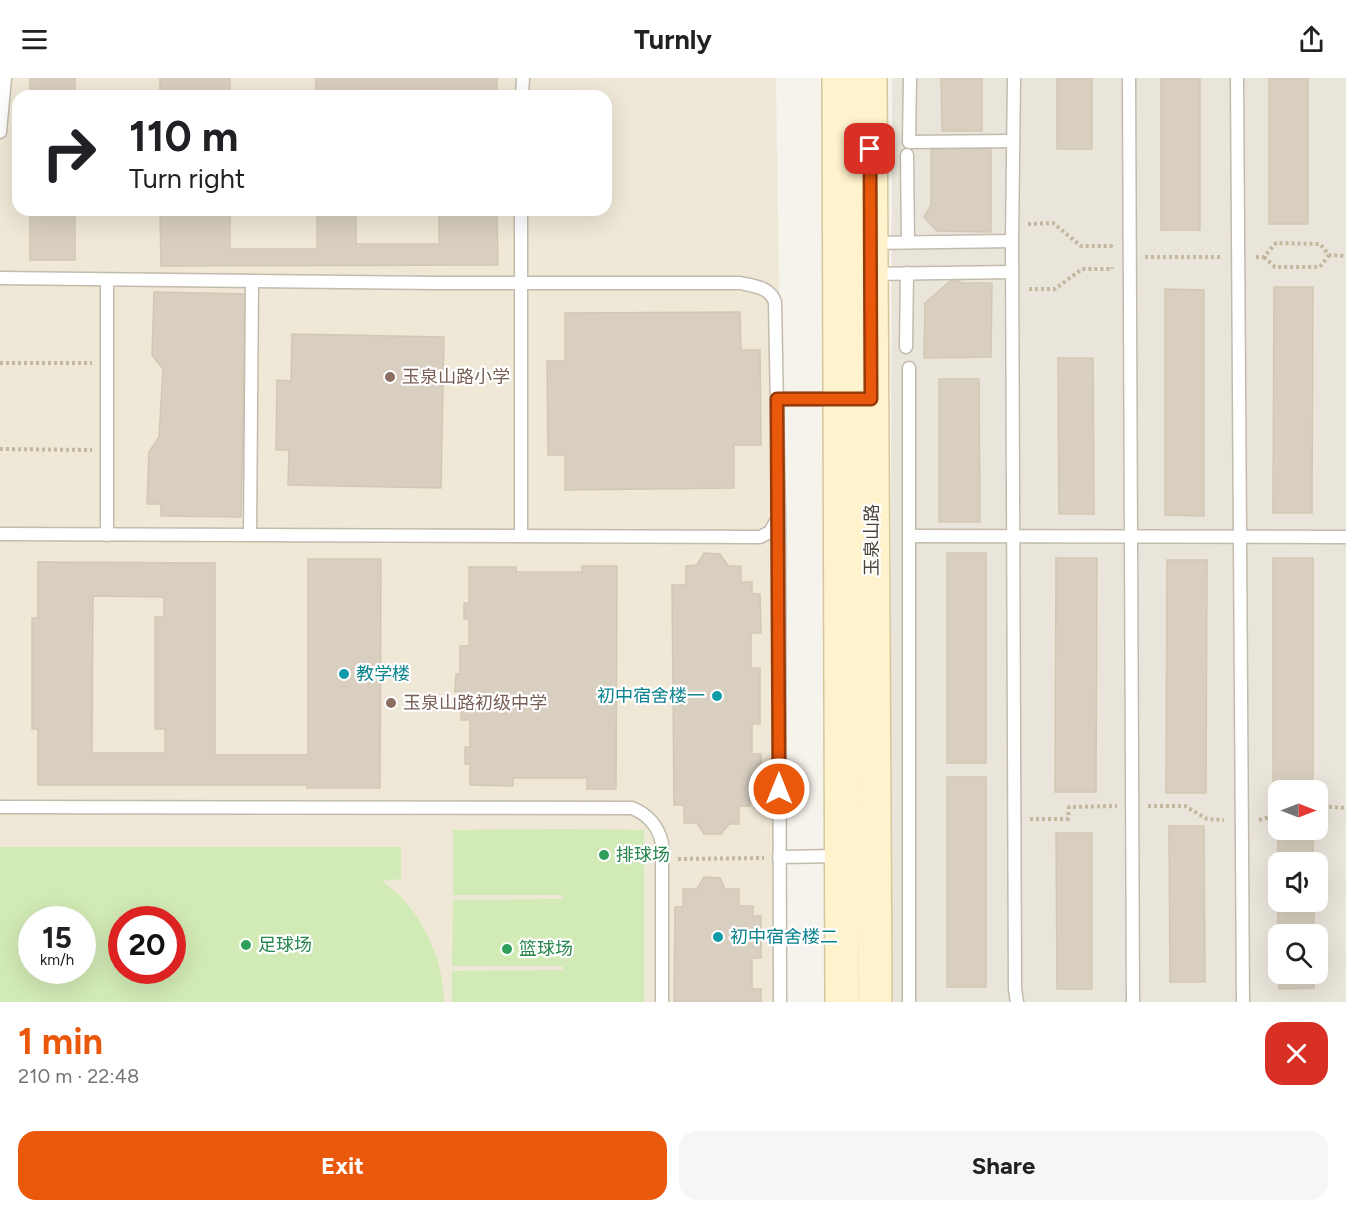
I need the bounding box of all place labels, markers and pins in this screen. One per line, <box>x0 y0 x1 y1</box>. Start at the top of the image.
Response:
pin <box>844 123 895 174</box>
place label: 玉泉山路小学 <box>402 366 510 388</box>
marker: 玉泉山路小学 <box>383 370 397 384</box>
place label: 教学楼 <box>356 663 410 685</box>
marker: 教学楼 <box>337 667 351 681</box>
place label: 初中宿舍楼一 <box>597 685 705 707</box>
marker: 初中宿舍楼一 <box>710 689 724 703</box>
place label: 玉泉山路初级中学 <box>403 692 547 714</box>
marker: 玉泉山路初级中学 <box>384 696 398 710</box>
place label: 排球场 <box>616 844 670 866</box>
marker: 排球场 <box>597 848 611 862</box>
place label: 初中宿舍楼二 <box>730 926 838 948</box>
marker: 初中宿舍楼二 <box>711 930 725 944</box>
place label: 足球场 <box>258 934 312 956</box>
marker: 足球场 <box>239 938 253 952</box>
place label: 篮球场 <box>519 938 573 960</box>
marker: 篮球场 <box>500 942 514 956</box>

